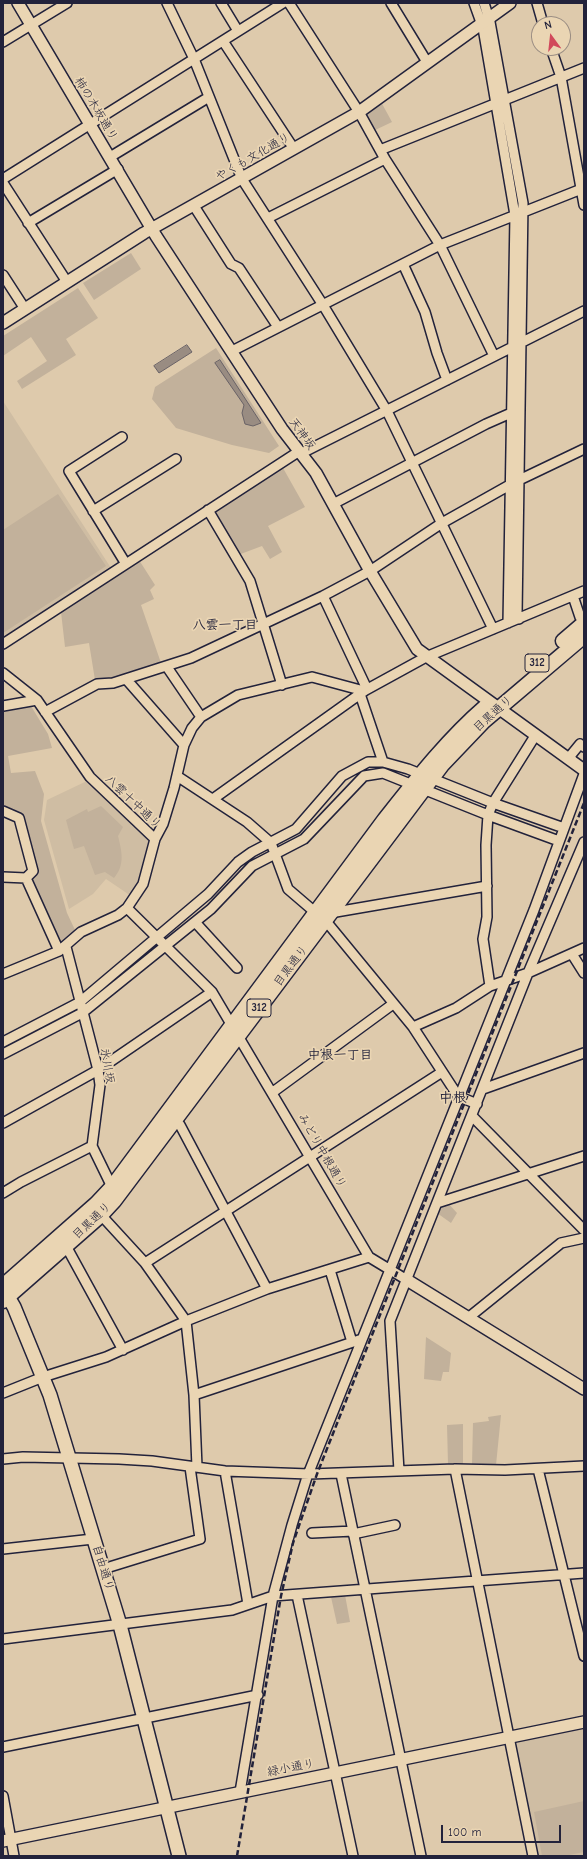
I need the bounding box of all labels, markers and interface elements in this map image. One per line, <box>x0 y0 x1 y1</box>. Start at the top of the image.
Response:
north arrow <box>531 16 571 56</box>
text: N <box>543 18 553 32</box>
street label: 柿の木坂通り <box>71 74 121 144</box>
street label: やくも文化通り <box>213 130 293 184</box>
street label: 天神坂 <box>286 415 318 453</box>
district label: 八雲一丁目 <box>193 617 257 633</box>
road number: 312 <box>525 654 549 672</box>
street label: 目黒通り <box>470 693 516 735</box>
street label: 八雲十中通り <box>102 772 164 832</box>
street label: 目黒通り <box>271 942 311 990</box>
road number: 312 <box>247 999 271 1017</box>
street label: 氷川坂 <box>97 1047 117 1085</box>
district label: 中根一丁目 <box>308 1047 372 1063</box>
district label: 中根 <box>439 1090 467 1106</box>
street label: みどり中根通り <box>295 1111 349 1191</box>
street label: 目黒通り <box>70 1199 114 1243</box>
street label: 自由通り <box>89 1543 117 1593</box>
street label: 緑小通り <box>266 1756 316 1780</box>
scale bar <box>443 1817 563 1843</box>
text: 100 m <box>448 1825 481 1839</box>

